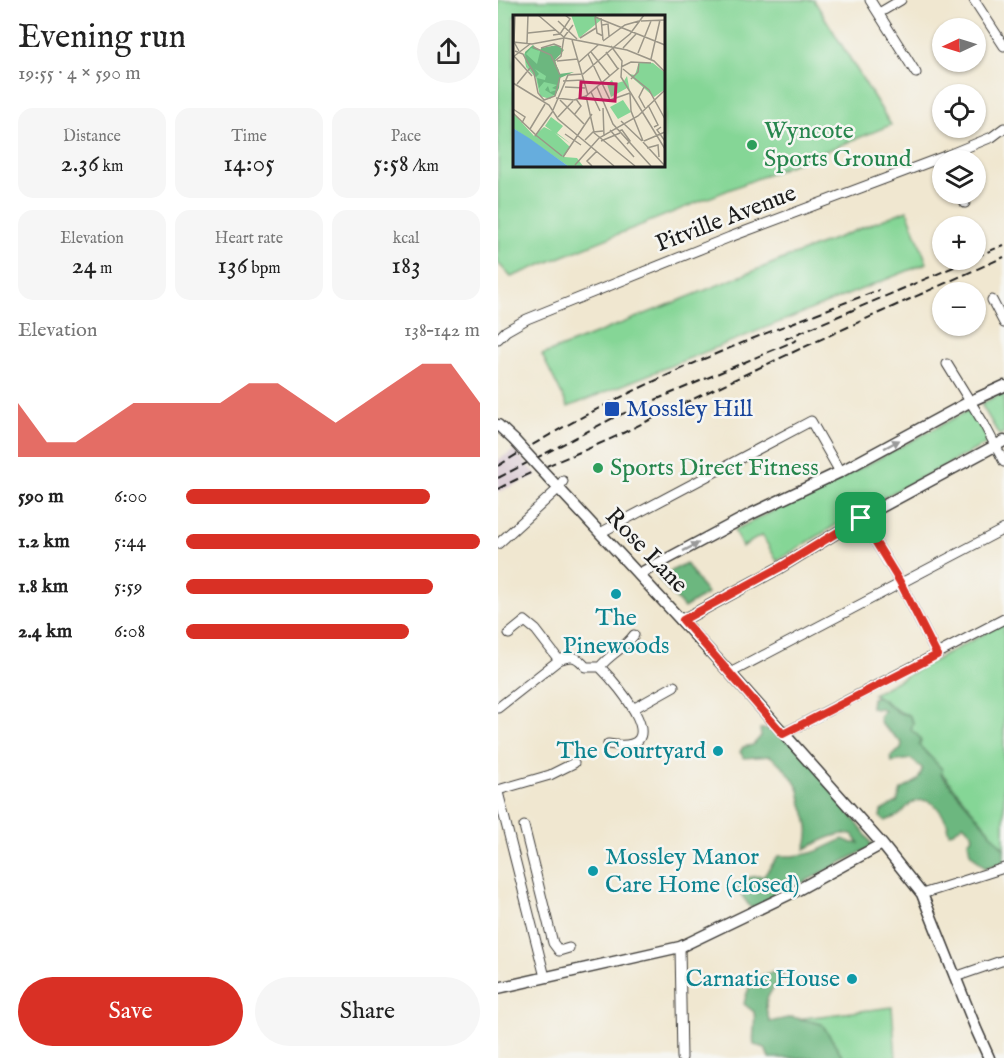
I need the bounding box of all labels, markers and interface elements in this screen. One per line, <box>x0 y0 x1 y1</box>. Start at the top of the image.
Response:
inset map <box>513 15 664 166</box>
text: Evening run <box>18 17 186 59</box>
north arrow <box>932 18 986 72</box>
map controls <box>932 18 986 336</box>
button: share <box>417 20 480 83</box>
text: 19:55 · 4 × 590 m <box>18 61 141 86</box>
button: locate <box>932 84 986 138</box>
place label: Wyncote Sports Ground <box>764 116 912 175</box>
text: Distance <box>63 127 121 147</box>
text: Time <box>231 127 267 147</box>
text: Pace <box>391 127 421 147</box>
marker: Wyncote Sports Ground <box>745 138 759 152</box>
text: 2.36 <box>61 147 99 180</box>
text: 14:05 <box>223 147 275 180</box>
text: 5:58 <box>373 147 409 180</box>
button: layers <box>932 150 986 204</box>
text: km <box>99 157 123 177</box>
text: /km <box>409 157 439 177</box>
street label: Pitville Avenue <box>651 178 801 260</box>
button: + <box>932 216 986 270</box>
text: Elevation <box>60 229 124 249</box>
text: Heart rate <box>215 229 283 249</box>
text: kcal <box>393 229 419 249</box>
text: 24 <box>72 249 97 282</box>
text: 136 <box>217 249 248 282</box>
text: 183 <box>391 249 421 282</box>
text: m <box>97 259 112 279</box>
text: bpm <box>248 259 281 279</box>
button: − <box>932 282 986 336</box>
text: Elevation <box>18 318 97 343</box>
text: 138–142 m <box>404 318 480 343</box>
place label: Mossley Hill <box>626 394 753 425</box>
marker: Mossley Hill <box>603 400 621 418</box>
one-way arrow <box>883 440 901 450</box>
place label: Sports Direct Fitness <box>610 453 819 484</box>
marker: Sports Direct Fitness <box>591 461 605 475</box>
text: 590 m <box>18 484 64 509</box>
text: 6:00 <box>114 484 147 509</box>
pin <box>835 492 886 543</box>
icon: arrive <box>844 501 877 534</box>
street label: Rose Lane <box>598 502 694 600</box>
text: 1.2 km <box>18 529 70 554</box>
text: 5:44 <box>114 529 146 554</box>
one-way arrow <box>682 542 699 552</box>
text: 1.8 km <box>18 574 68 599</box>
text: 5:59 <box>114 574 143 599</box>
marker: The Pinewoods <box>609 587 623 601</box>
place label: The Pinewoods <box>563 603 669 662</box>
text: 2.4 km <box>18 619 72 644</box>
text: 6:08 <box>114 619 145 644</box>
place label: The Courtyard <box>556 736 706 767</box>
marker: The Courtyard <box>711 744 725 758</box>
place label: Mossley Manor Care Home (closed) <box>605 842 800 901</box>
marker: Mossley Manor Care Home (closed) <box>586 864 600 878</box>
place label: Carnatic House <box>685 964 840 995</box>
marker: Carnatic House <box>845 972 859 986</box>
button: Save <box>18 977 243 1046</box>
button: Share <box>255 977 480 1046</box>

